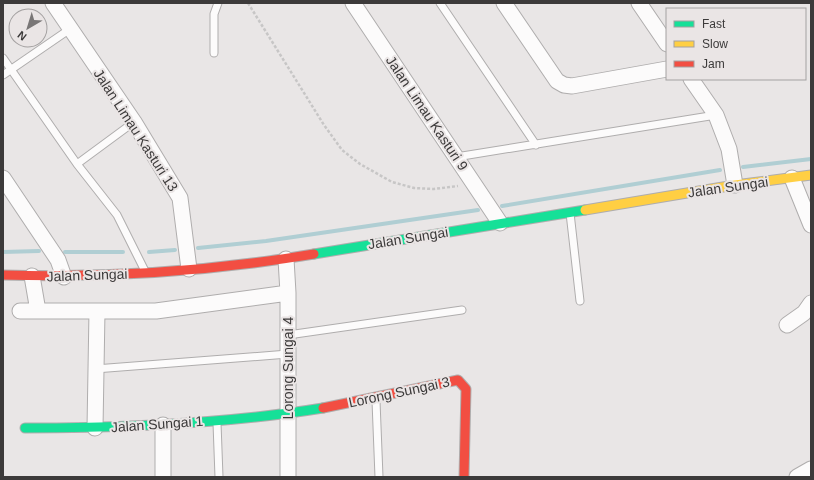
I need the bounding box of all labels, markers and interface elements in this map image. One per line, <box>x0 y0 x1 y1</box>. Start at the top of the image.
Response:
north arrow <box>8 8 48 48</box>
legend <box>666 8 806 80</box>
text: Fast <box>702 17 726 31</box>
text: N <box>15 29 29 43</box>
text: Slow <box>702 37 728 51</box>
street label: Jalan Limau Kasturi 9 <box>383 53 471 173</box>
text: Jam <box>702 57 725 71</box>
street label: Jalan Limau Kasturi 13 <box>91 66 182 194</box>
street label: Jalan Sungai <box>687 173 769 201</box>
street label: Jalan Sungai <box>367 224 449 252</box>
street label: Jalan Sungai <box>46 266 128 284</box>
street label: Lorong Sungai 4 <box>280 316 296 419</box>
street label: Lorong Sungai 3 <box>347 373 451 411</box>
street label: Jalan Sungai 1 <box>110 413 204 435</box>

